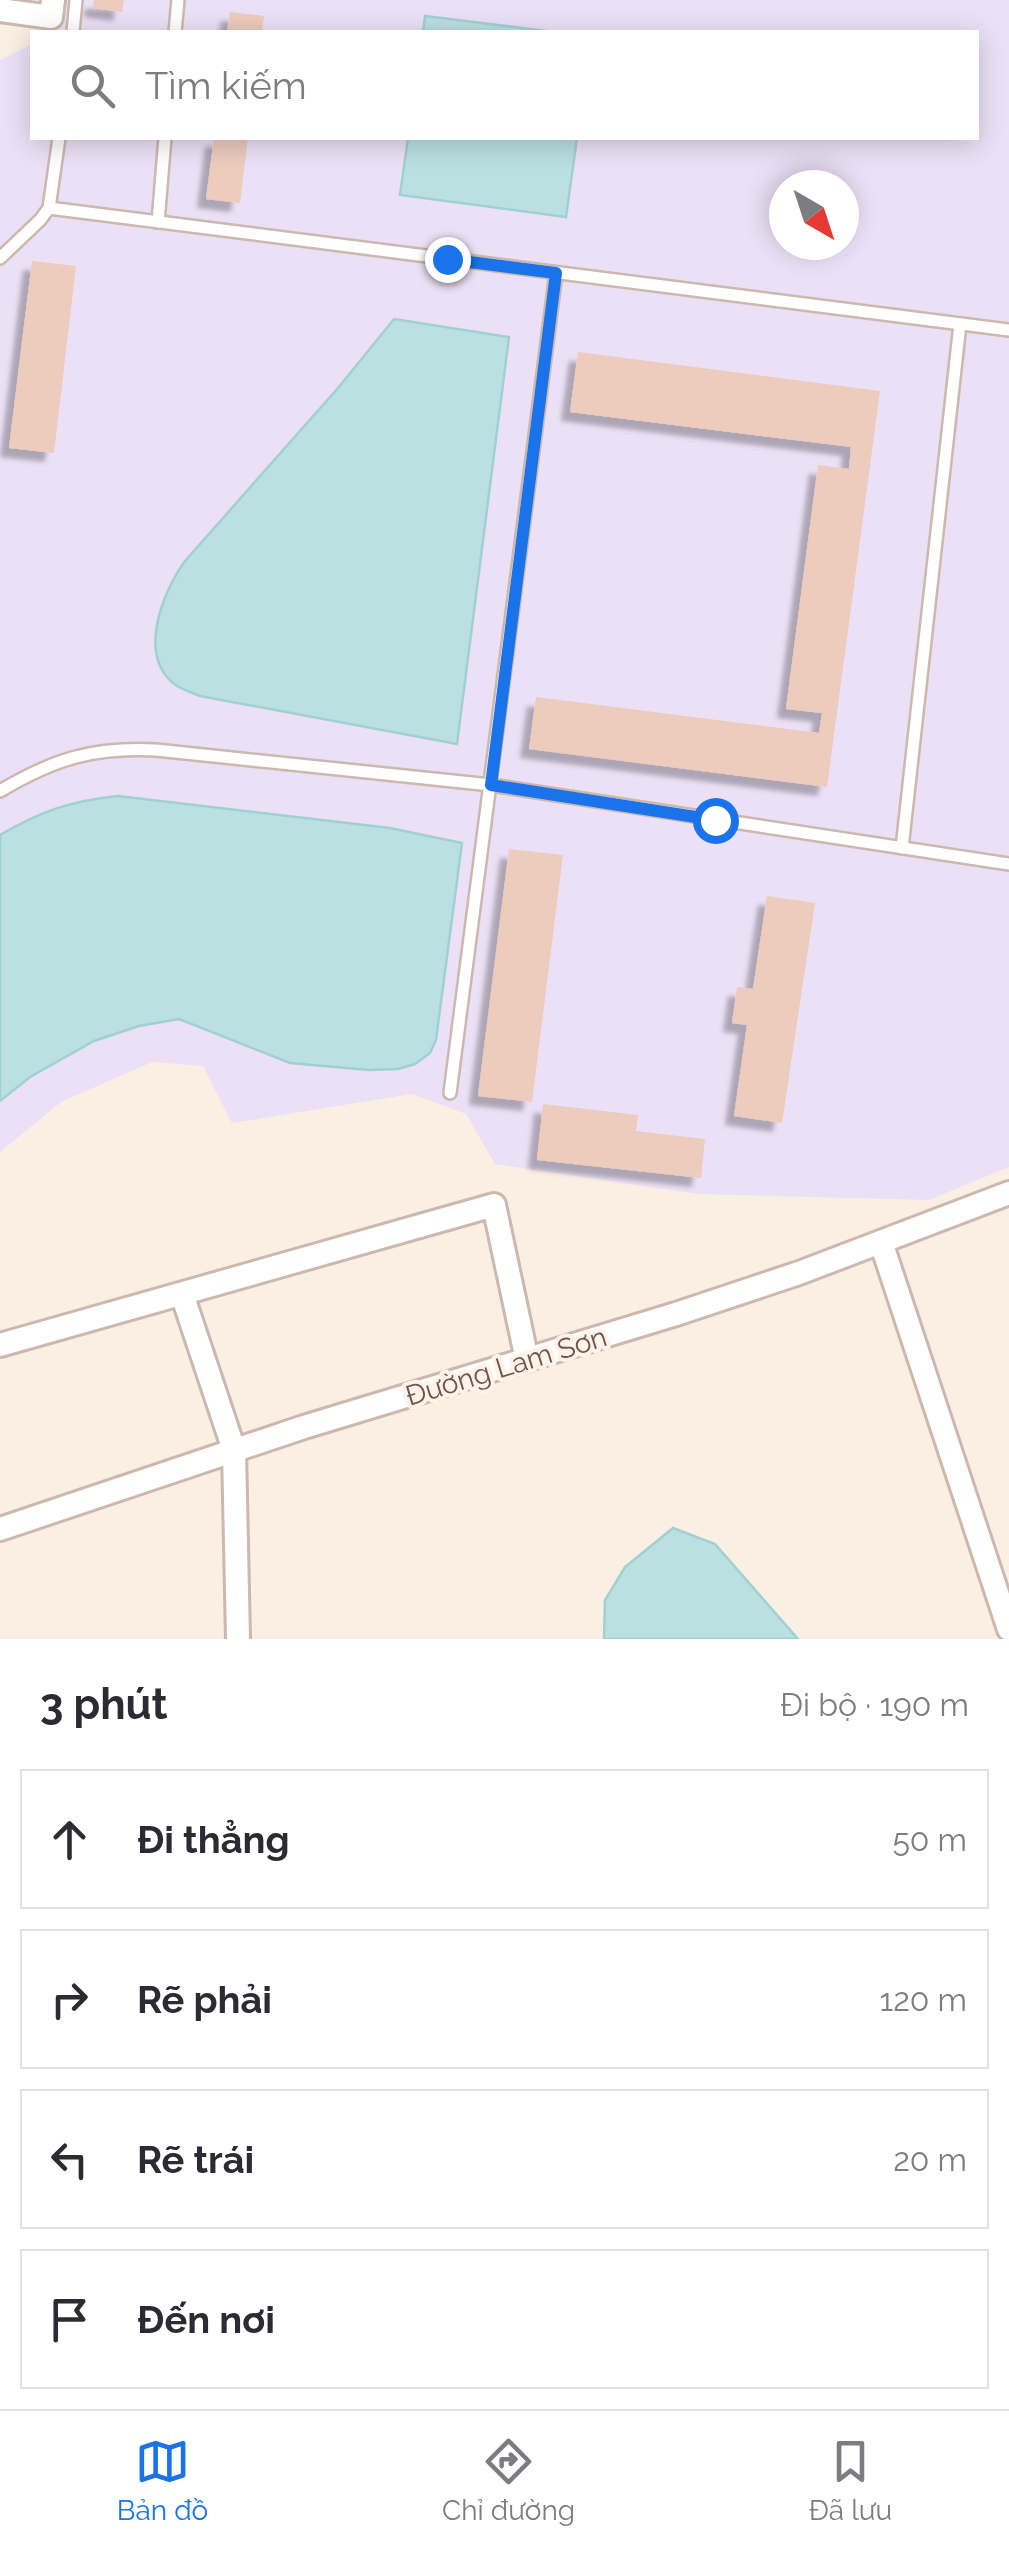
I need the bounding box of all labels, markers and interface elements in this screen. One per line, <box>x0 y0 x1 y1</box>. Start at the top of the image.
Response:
search box <box>30 30 979 140</box>
icon: search <box>65 58 120 113</box>
text: Tìm kiếm <box>145 63 307 108</box>
north arrow <box>769 170 859 260</box>
route end <box>425 237 471 283</box>
route start <box>693 798 739 844</box>
street label: Đường Lam Sơn <box>402 1320 611 1413</box>
text: 3 phút <box>40 1680 168 1729</box>
text: Đi bộ · 190 m <box>780 1686 969 1723</box>
icon: ahead <box>42 1812 97 1867</box>
text: Đi thẳng <box>137 1817 290 1862</box>
text: 50 m <box>892 1821 967 1858</box>
icon: right <box>42 1972 97 2027</box>
text: Rẽ phải <box>137 1977 272 2022</box>
text: 120 m <box>879 1981 967 2018</box>
icon: left <box>42 2132 97 2187</box>
text: Rẽ trái <box>137 2137 254 2182</box>
text: 20 m <box>893 2141 967 2178</box>
icon: arrive <box>42 2292 97 2347</box>
text: Đến nơi <box>137 2297 275 2342</box>
tab: Bản đồ <box>117 2434 208 2527</box>
tab: Chỉ đường <box>442 2434 575 2527</box>
tab: Đã lưu <box>809 2434 892 2527</box>

